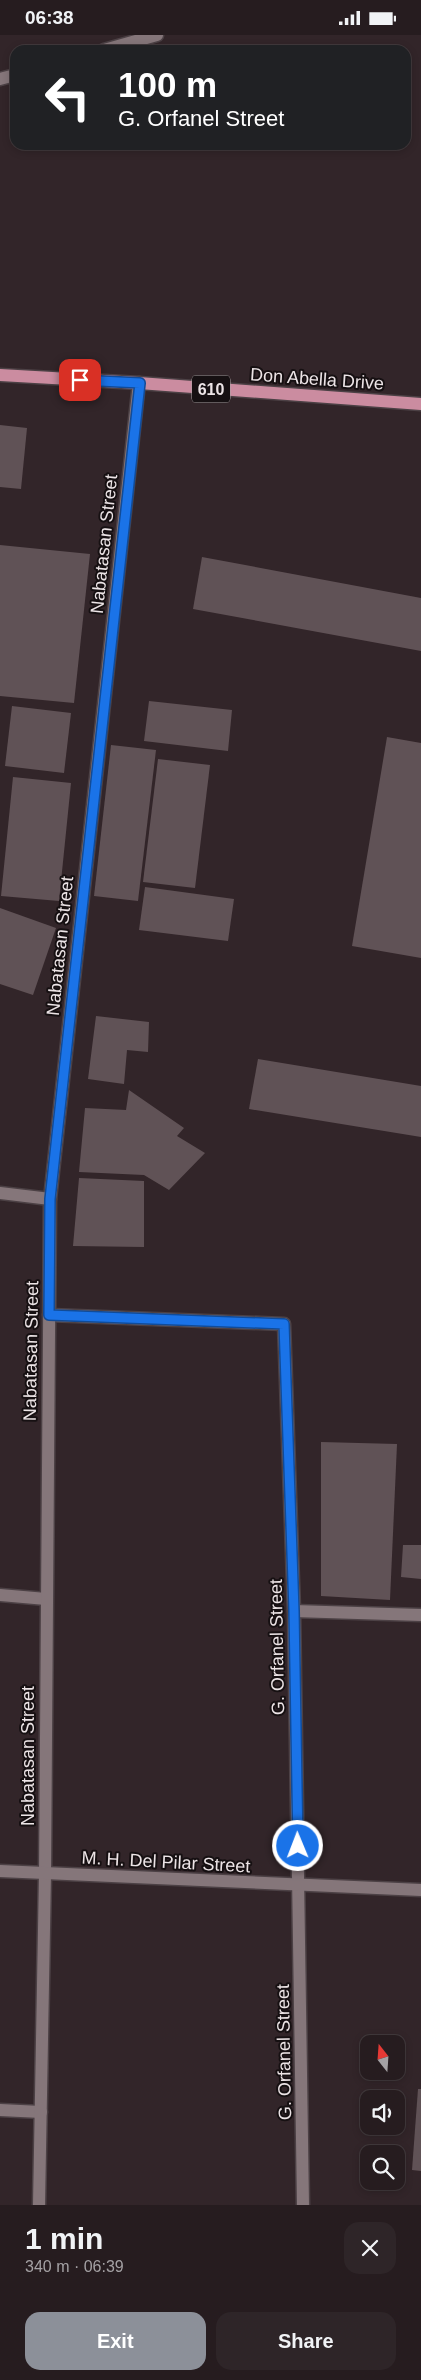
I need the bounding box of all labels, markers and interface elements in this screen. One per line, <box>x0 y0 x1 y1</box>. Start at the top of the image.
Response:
text: 06:38 <box>25 7 74 28</box>
icon: left <box>35 65 100 130</box>
text: 100 m <box>118 65 217 104</box>
text: G. Orfanel Street <box>118 106 284 131</box>
pin <box>59 359 101 401</box>
street label: Don Abella Drive <box>249 364 385 394</box>
icon: arrive <box>66 366 94 394</box>
road number: 610 <box>192 375 230 403</box>
street label: Nabatasan Street <box>87 473 121 615</box>
street label: Nabatasan Street <box>43 875 77 1017</box>
street label: Nabatasan Street <box>20 1281 42 1421</box>
street label: G. Orfanel Street <box>266 1579 288 1715</box>
street label: Nabatasan Street <box>18 1686 38 1826</box>
position arrow <box>271 1819 323 1871</box>
street label: M. H. Del Pilar Street <box>81 1848 251 1876</box>
street label: G. Orfanel Street <box>273 1984 295 2120</box>
north arrow <box>360 2035 405 2080</box>
map controls <box>360 2035 405 2190</box>
button: sound <box>360 2090 405 2135</box>
button: search <box>360 2145 405 2190</box>
text: 1 min <box>25 2222 103 2255</box>
button: close <box>344 2222 396 2274</box>
text: 340 m · 06:39 <box>25 2258 124 2275</box>
button: Exit <box>25 2312 206 2370</box>
button: Share <box>216 2312 396 2370</box>

